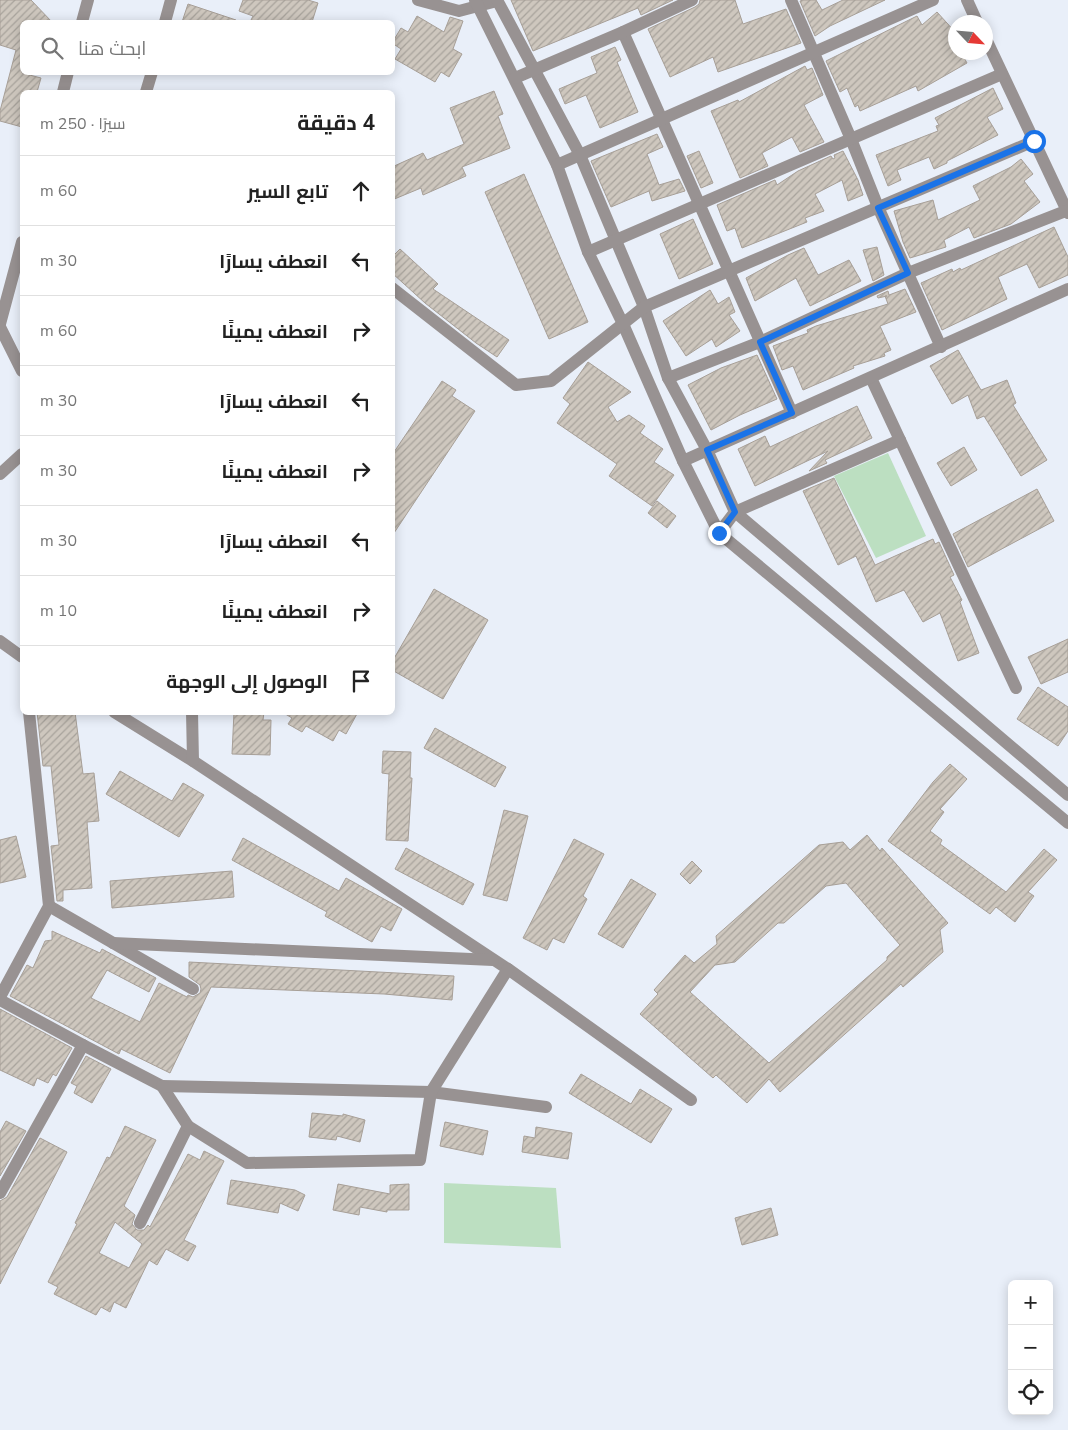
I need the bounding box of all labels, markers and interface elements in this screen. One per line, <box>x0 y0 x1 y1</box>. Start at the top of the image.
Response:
north arrow <box>948 15 993 60</box>
search box <box>20 20 395 75</box>
icon: search <box>38 34 66 62</box>
text: ابحث هنا <box>78 36 146 62</box>
text: 4 دقيقة <box>297 109 375 137</box>
text: سيرًا · 250 m <box>40 113 126 135</box>
route start <box>1023 130 1046 153</box>
icon: ahead <box>347 177 375 205</box>
text: تابع السير <box>247 179 328 205</box>
text: 60 m <box>40 180 77 202</box>
icon: left <box>347 247 375 275</box>
text: انعطف يسارًا <box>219 249 328 275</box>
text: 30 m <box>40 250 77 272</box>
icon: right <box>347 317 375 345</box>
text: انعطف يمينًا <box>222 319 328 345</box>
text: 60 m <box>40 320 77 342</box>
icon: left <box>347 387 375 415</box>
text: انعطف يسارًا <box>219 389 328 415</box>
text: 30 m <box>40 390 77 412</box>
icon: right <box>347 457 375 485</box>
text: انعطف يمينًا <box>222 459 328 485</box>
text: 30 m <box>40 460 77 482</box>
route end <box>708 522 731 545</box>
icon: left <box>347 527 375 555</box>
text: انعطف يسارًا <box>219 529 328 555</box>
text: 30 m <box>40 530 77 552</box>
icon: right <box>347 597 375 625</box>
text: انعطف يمينًا <box>222 599 328 625</box>
text: 10 m <box>40 600 77 622</box>
icon: arrive <box>347 667 375 695</box>
text: الوصول إلى الوجهة <box>166 669 328 695</box>
map controls <box>1008 1280 1053 1415</box>
button: + <box>1008 1280 1053 1325</box>
button: − <box>1008 1325 1053 1370</box>
button: locate <box>1008 1370 1053 1415</box>

